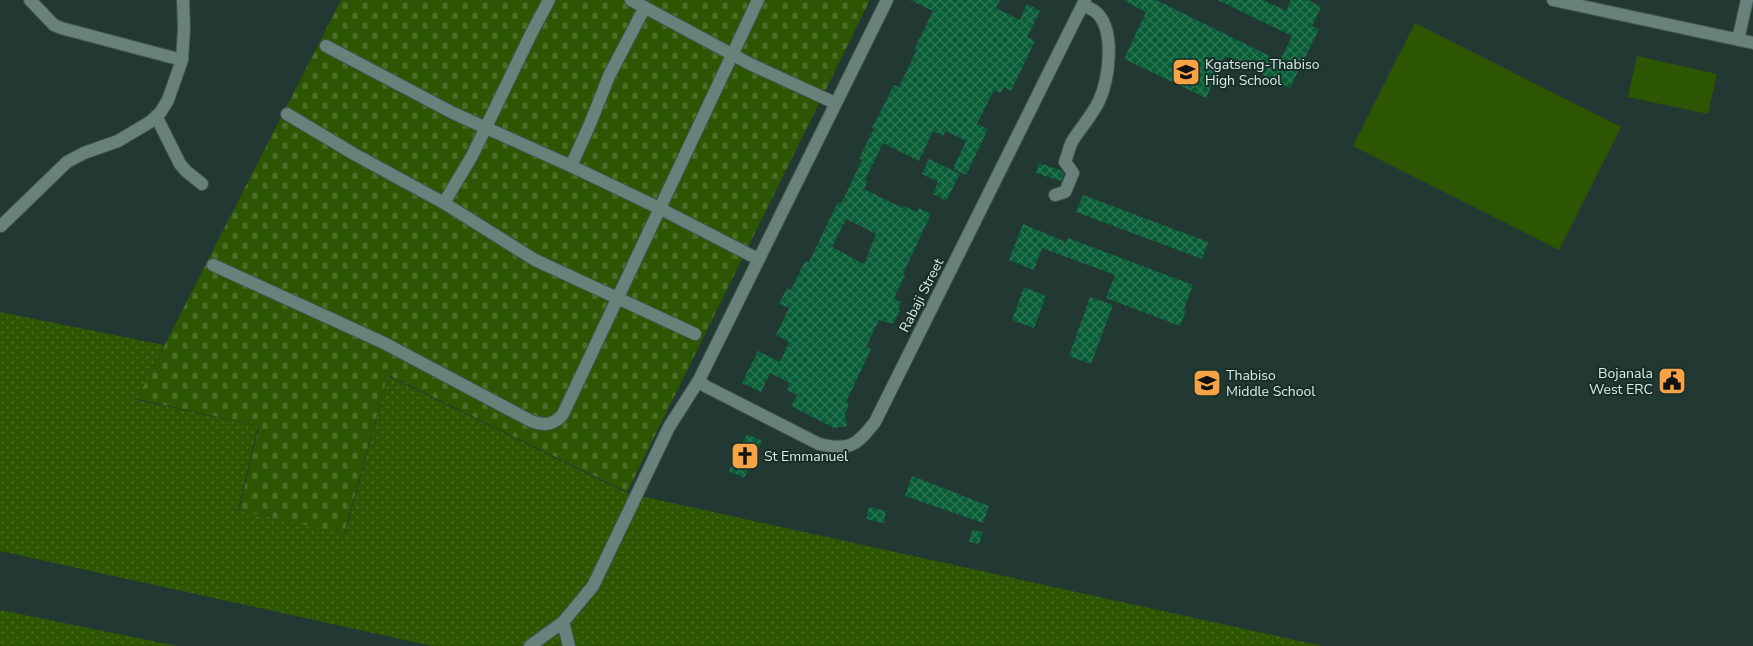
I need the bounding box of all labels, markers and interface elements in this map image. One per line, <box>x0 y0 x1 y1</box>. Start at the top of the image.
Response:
place label: Kgatseng-Thabiso High School <box>1205 55 1320 90</box>
school or university icon: Kgatseng-Thabiso High School <box>1171 57 1201 87</box>
street label: Rabaji Street <box>895 255 948 335</box>
place label: Bojanala West ERC <box>1589 364 1653 399</box>
place label: Thabiso Middle School <box>1226 366 1316 401</box>
public building icon: Bojanala West ERC <box>1657 366 1687 396</box>
school or university icon: Thabiso Middle School <box>1192 368 1222 398</box>
church icon: St Emmanuel <box>730 441 760 471</box>
place label: St Emmanuel <box>764 447 849 466</box>

